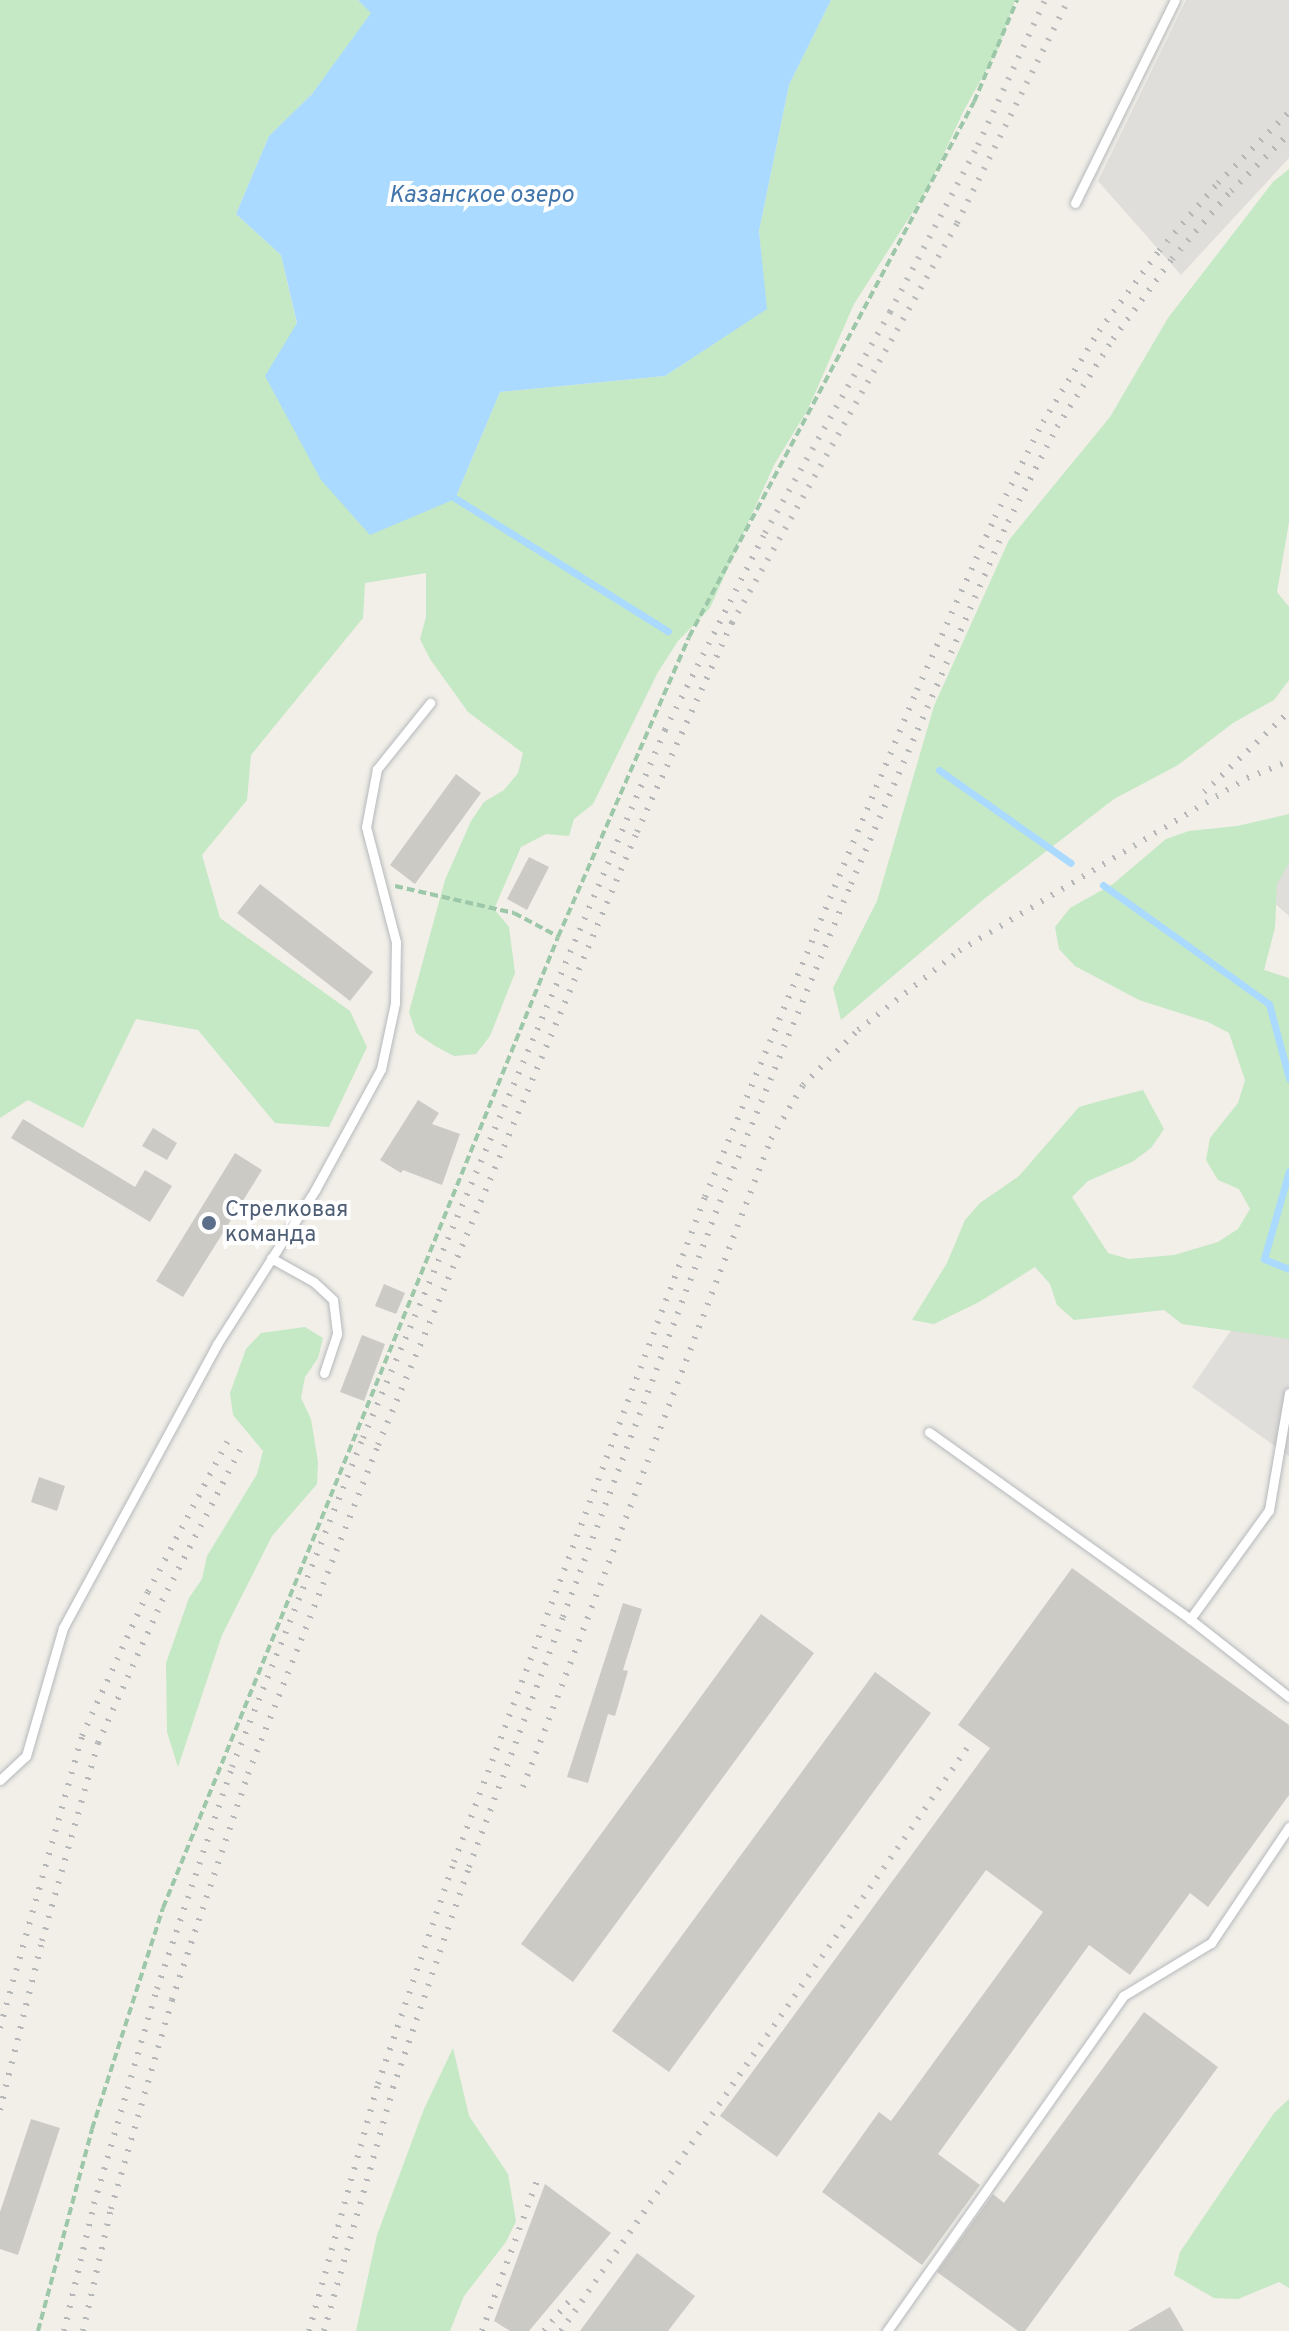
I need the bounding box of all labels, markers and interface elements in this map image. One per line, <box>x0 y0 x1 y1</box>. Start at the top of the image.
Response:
water label: Казанское озеро <box>389 183 573 211</box>
place label: Стрелковая команда <box>225 1197 348 1248</box>
marker: Стрелковая команда <box>200 1214 218 1232</box>

